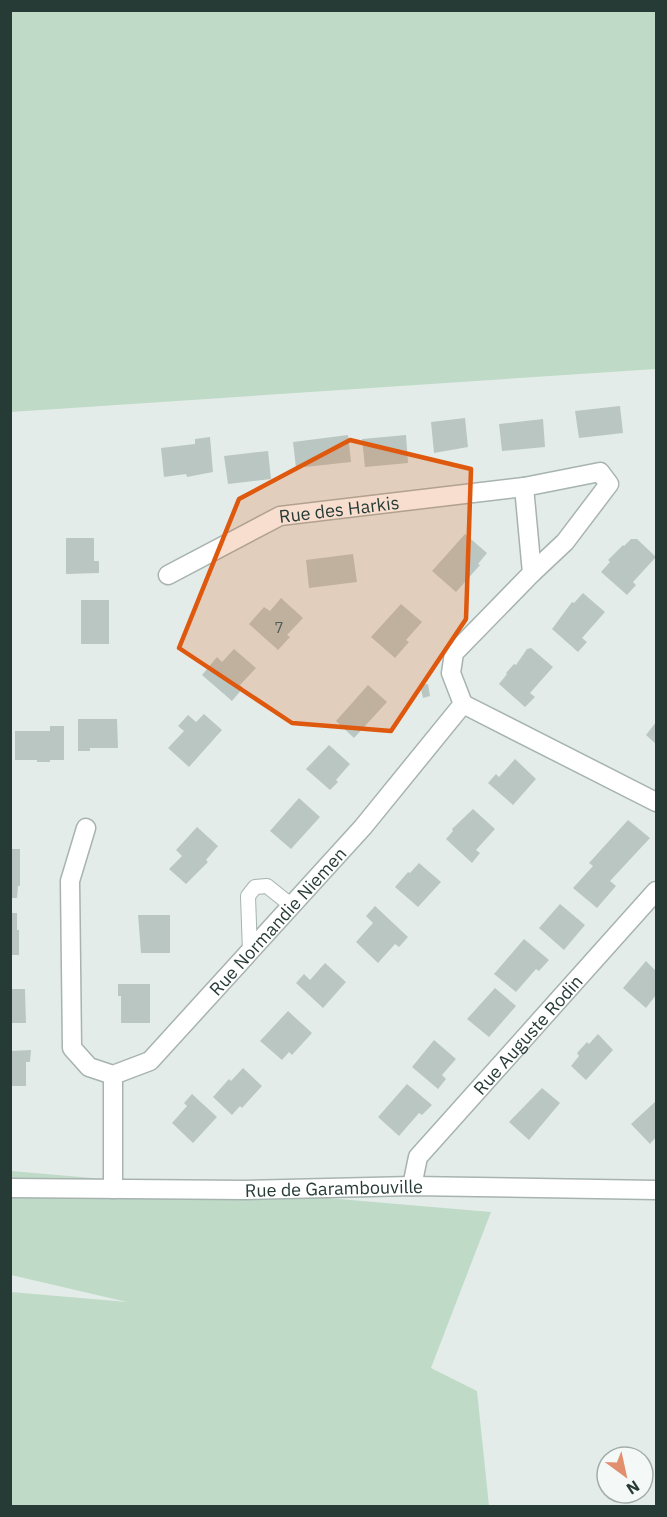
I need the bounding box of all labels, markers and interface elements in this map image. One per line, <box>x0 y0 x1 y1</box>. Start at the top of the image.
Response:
street label: Rue des Harkis <box>278 490 400 528</box>
house number: 7 <box>274 618 284 637</box>
street label: Rue Normandie Niemen <box>204 842 351 1000</box>
street label: Rue Auguste Rodin <box>468 970 587 1099</box>
street label: Rue de Garambouville <box>245 1174 423 1202</box>
north arrow <box>595 1445 655 1505</box>
text: N <box>623 1476 643 1499</box>

